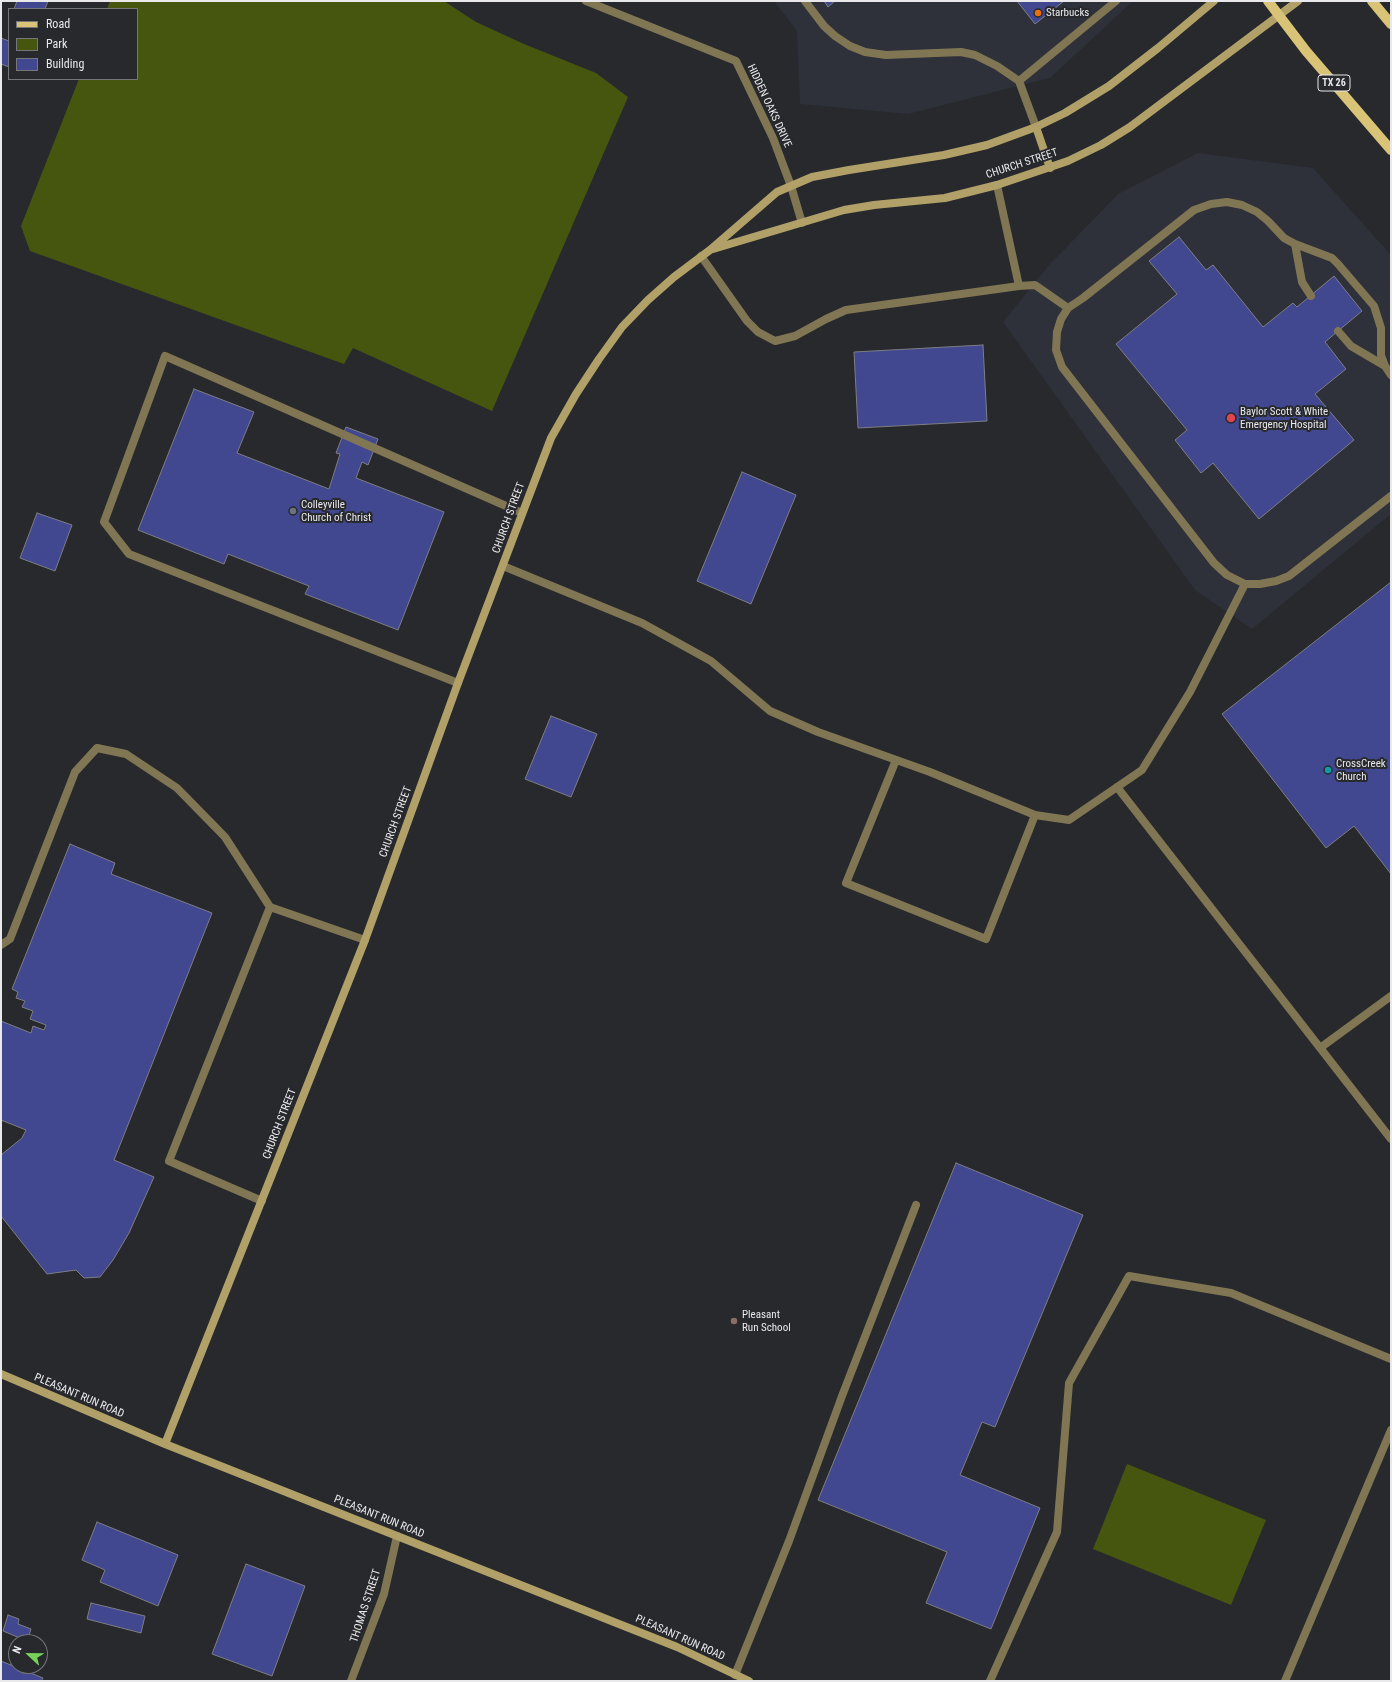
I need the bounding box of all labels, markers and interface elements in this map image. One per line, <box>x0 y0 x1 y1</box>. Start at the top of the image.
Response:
place label: Starbucks <box>1046 6 1089 20</box>
legend <box>8 8 138 80</box>
marker: Starbucks <box>1033 8 1043 18</box>
text: Road <box>46 17 70 31</box>
text: Park <box>46 37 67 51</box>
text: Building <box>46 57 84 71</box>
street label: HIDDEN OAKS DRIVE <box>744 62 794 150</box>
road number: TX 26 <box>1318 75 1350 91</box>
street label: CHURCH STREET <box>984 146 1060 182</box>
place label: Baylor Scott & White Emergency Hospital <box>1240 405 1328 431</box>
marker: Baylor Scott & White Emergency Hospital <box>1225 412 1237 424</box>
street label: CHURCH STREET <box>490 481 528 555</box>
place label: Colleyville Church of Christ <box>301 498 371 524</box>
marker: Colleyville Church of Christ <box>288 506 298 516</box>
place label: CrossCreek Church <box>1336 757 1386 783</box>
marker: CrossCreek Church <box>1323 765 1333 775</box>
street label: CHURCH STREET <box>377 785 415 859</box>
street label: CHURCH STREET <box>260 1087 300 1161</box>
place label: Pleasant Run School <box>742 1308 791 1334</box>
marker: Pleasant Run School <box>729 1316 739 1326</box>
street label: PLEASANT RUN ROAD <box>32 1371 126 1421</box>
street label: PLEASANT RUN ROAD <box>332 1493 426 1541</box>
street label: THOMAS STREET <box>348 1568 384 1644</box>
street label: PLEASANT RUN ROAD <box>633 1612 727 1664</box>
north arrow <box>8 1634 48 1674</box>
text: N <box>10 1644 25 1655</box>

